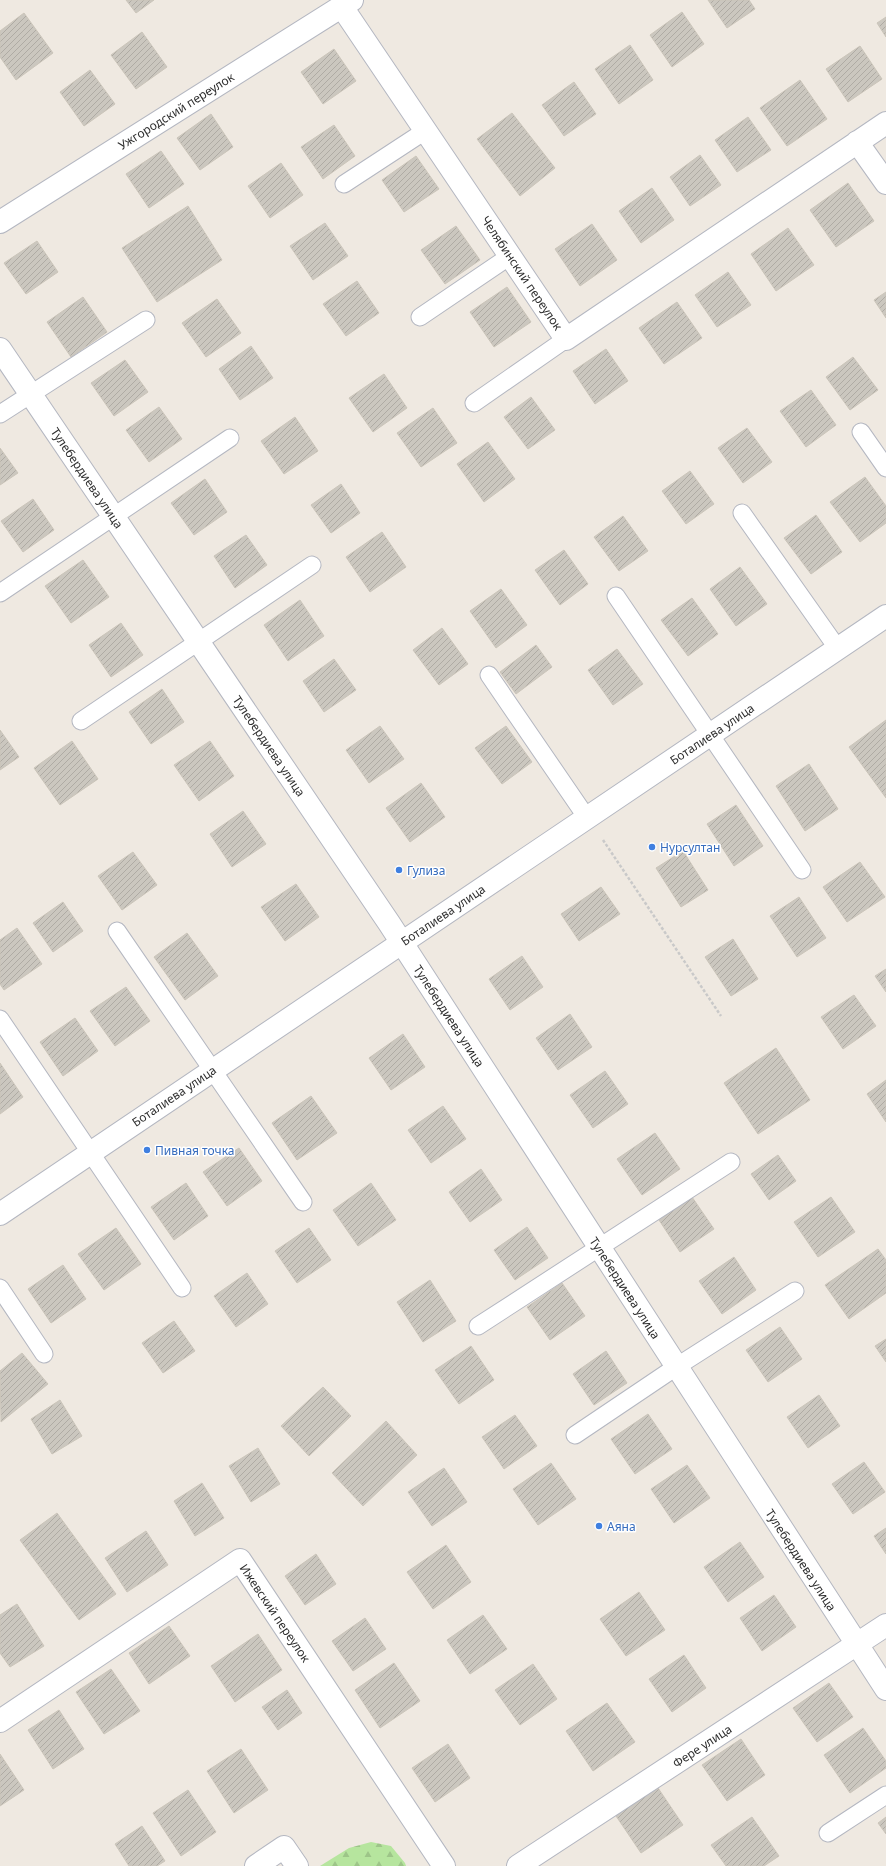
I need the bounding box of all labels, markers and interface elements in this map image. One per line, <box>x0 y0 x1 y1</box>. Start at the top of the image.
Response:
street label: Ужгородский переулок <box>115 68 238 154</box>
street label: Челябинский переулок <box>477 213 567 334</box>
street label: Тулебердиева улица <box>47 424 127 532</box>
street label: Тулебердиева улица <box>229 692 309 800</box>
street label: Боталиева улица <box>666 699 758 769</box>
place label: Нурсултан <box>660 839 720 856</box>
marker: Нурсултан <box>647 842 657 852</box>
place label: Гулиза <box>407 862 445 879</box>
marker: Гулиза <box>394 865 404 875</box>
street label: Боталиева улица <box>397 880 489 950</box>
street label: Тулебердиева улица <box>410 962 488 1070</box>
street label: Боталиева улица <box>128 1061 220 1131</box>
place label: Пивная точка <box>155 1142 234 1159</box>
marker: Пивная точка <box>142 1145 152 1155</box>
street label: Тулебердиева улица <box>586 1234 664 1342</box>
street label: Тулебердиева улица <box>762 1506 840 1614</box>
place label: Аяна <box>607 1518 636 1535</box>
marker: Аяна <box>594 1521 604 1531</box>
street label: Ижевский переулок <box>236 1561 315 1666</box>
street label: Фере улица <box>669 1720 735 1772</box>

